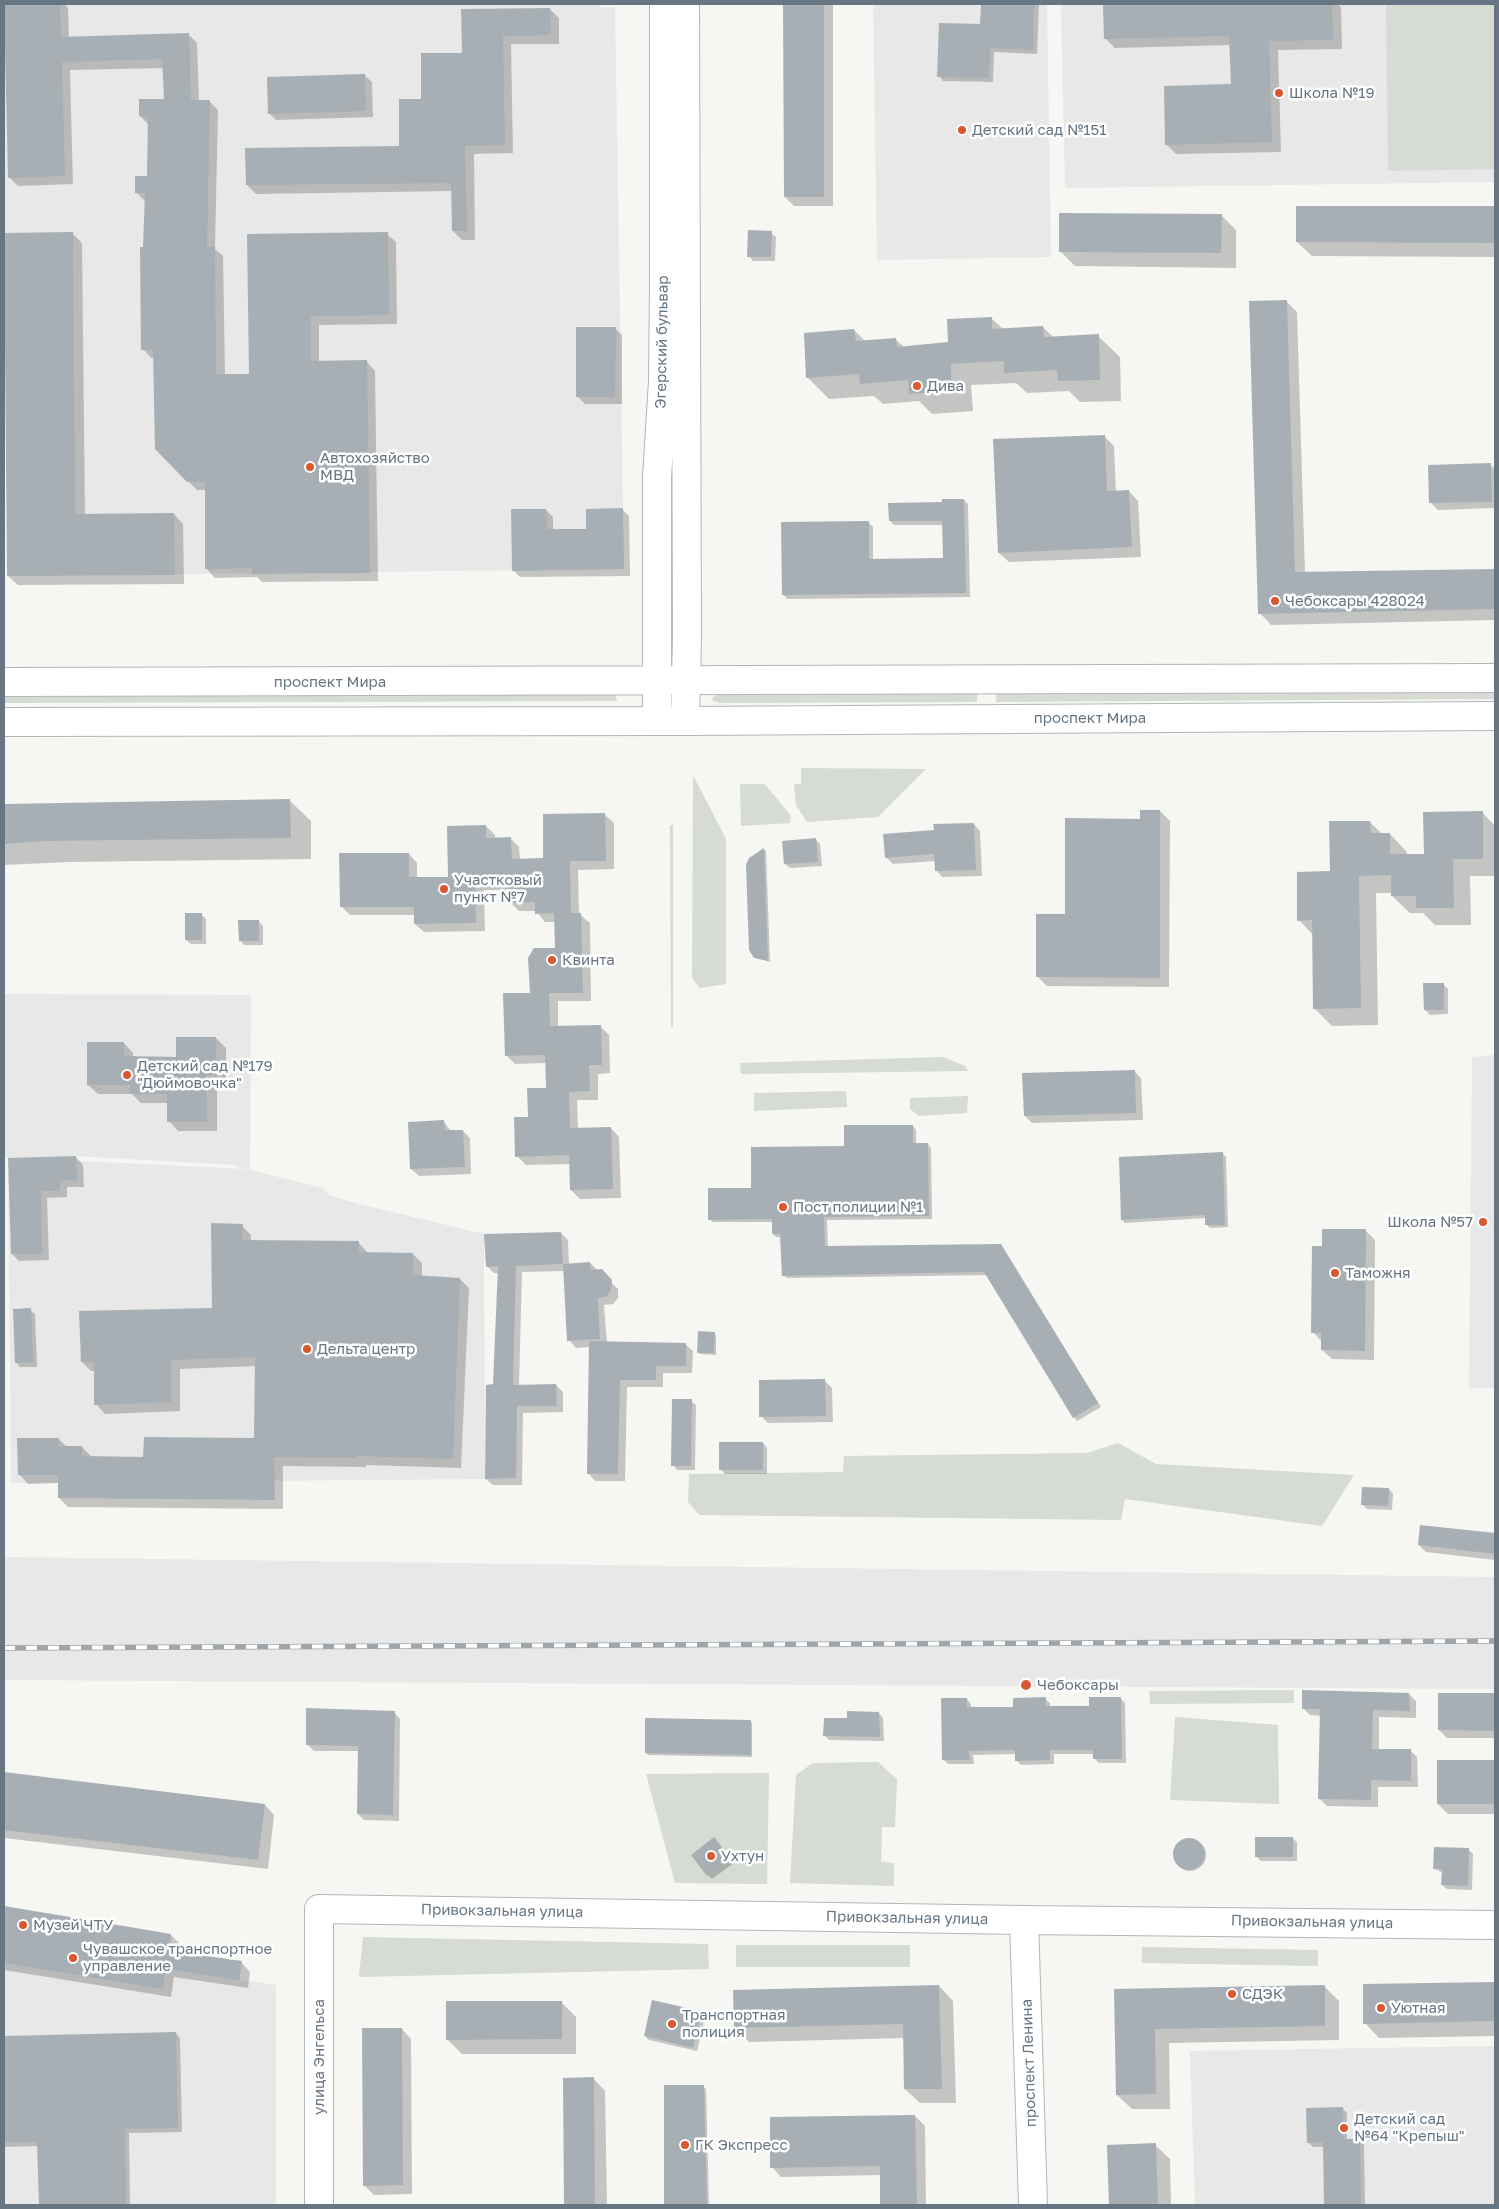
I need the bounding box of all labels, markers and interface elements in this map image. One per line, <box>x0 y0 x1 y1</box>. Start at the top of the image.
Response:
place label: Школа №19 <box>1289 84 1374 102</box>
marker: Школа №19 <box>1273 87 1285 99</box>
place label: Детский сад №151 <box>972 121 1107 139</box>
marker: Детский сад №151 <box>956 124 968 136</box>
street label: Эгерский бульвар <box>652 275 672 409</box>
place label: Дива <box>927 377 964 395</box>
marker: Дива <box>911 380 923 392</box>
place label: Автохозяйство МВД <box>320 449 430 484</box>
marker: Автохозяйство МВД <box>304 461 316 473</box>
place label: Чебоксары 428024 <box>1285 592 1425 610</box>
marker: Чебоксары 428024 <box>1269 595 1281 607</box>
street label: проспект Мира <box>274 673 386 691</box>
street label: проспект Мира <box>1034 709 1146 727</box>
place label: Участковый пункт №7 <box>454 871 542 906</box>
marker: Участковый пункт №7 <box>438 883 450 895</box>
place label: Квинта <box>562 951 615 969</box>
marker: Квинта <box>546 954 558 966</box>
place label: Детский сад №179 "Дюймовочка" <box>137 1057 273 1092</box>
marker: Детский сад №179 "Дюймовочка" <box>121 1069 133 1081</box>
place label: Пост полиции №1 <box>793 1198 923 1216</box>
marker: Пост полиции №1 <box>777 1201 789 1213</box>
place label: Школа №57 <box>1387 1213 1473 1231</box>
marker: Школа №57 <box>1477 1216 1489 1228</box>
place label: Таможня <box>1345 1264 1411 1282</box>
marker: Таможня <box>1329 1267 1341 1279</box>
place label: Дельта центр <box>317 1340 415 1358</box>
marker: Дельта центр <box>301 1343 313 1355</box>
place label: Чебоксары <box>1037 1676 1119 1694</box>
marker: Чебоксары <box>1019 1678 1033 1692</box>
place label: Ухтун <box>721 1847 764 1865</box>
marker: Ухтун <box>705 1850 717 1862</box>
street label: Привокзальная улица <box>421 1901 583 1921</box>
street label: Привокзальная улица <box>826 1908 988 1928</box>
street label: Привокзальная улица <box>1231 1912 1393 1932</box>
place label: Музей ЧТУ <box>33 1916 113 1934</box>
marker: Музей ЧТУ <box>17 1919 29 1931</box>
place label: Чувашское транспортное управление <box>83 1940 272 1975</box>
marker: Чувашское транспортное управление <box>67 1952 79 1964</box>
place label: СДЭК <box>1242 1985 1283 2003</box>
marker: СДЭК <box>1226 1988 1238 2000</box>
street label: улица Энгельса <box>310 1999 328 2115</box>
street label: проспект Ленина <box>1018 1999 1040 2127</box>
place label: Уютная <box>1391 1999 1445 2017</box>
marker: Уютная <box>1375 2002 1387 2014</box>
place label: Транспортная полиция <box>682 2006 786 2041</box>
marker: Транспортная полиция <box>666 2018 678 2030</box>
place label: Детский сад №64 "Крепыш" <box>1354 2110 1465 2145</box>
marker: Детский сад №64 "Крепыш" <box>1338 2122 1350 2134</box>
place label: ГК Экспресс <box>695 2136 788 2154</box>
marker: ГК Экспресс <box>679 2139 691 2151</box>

